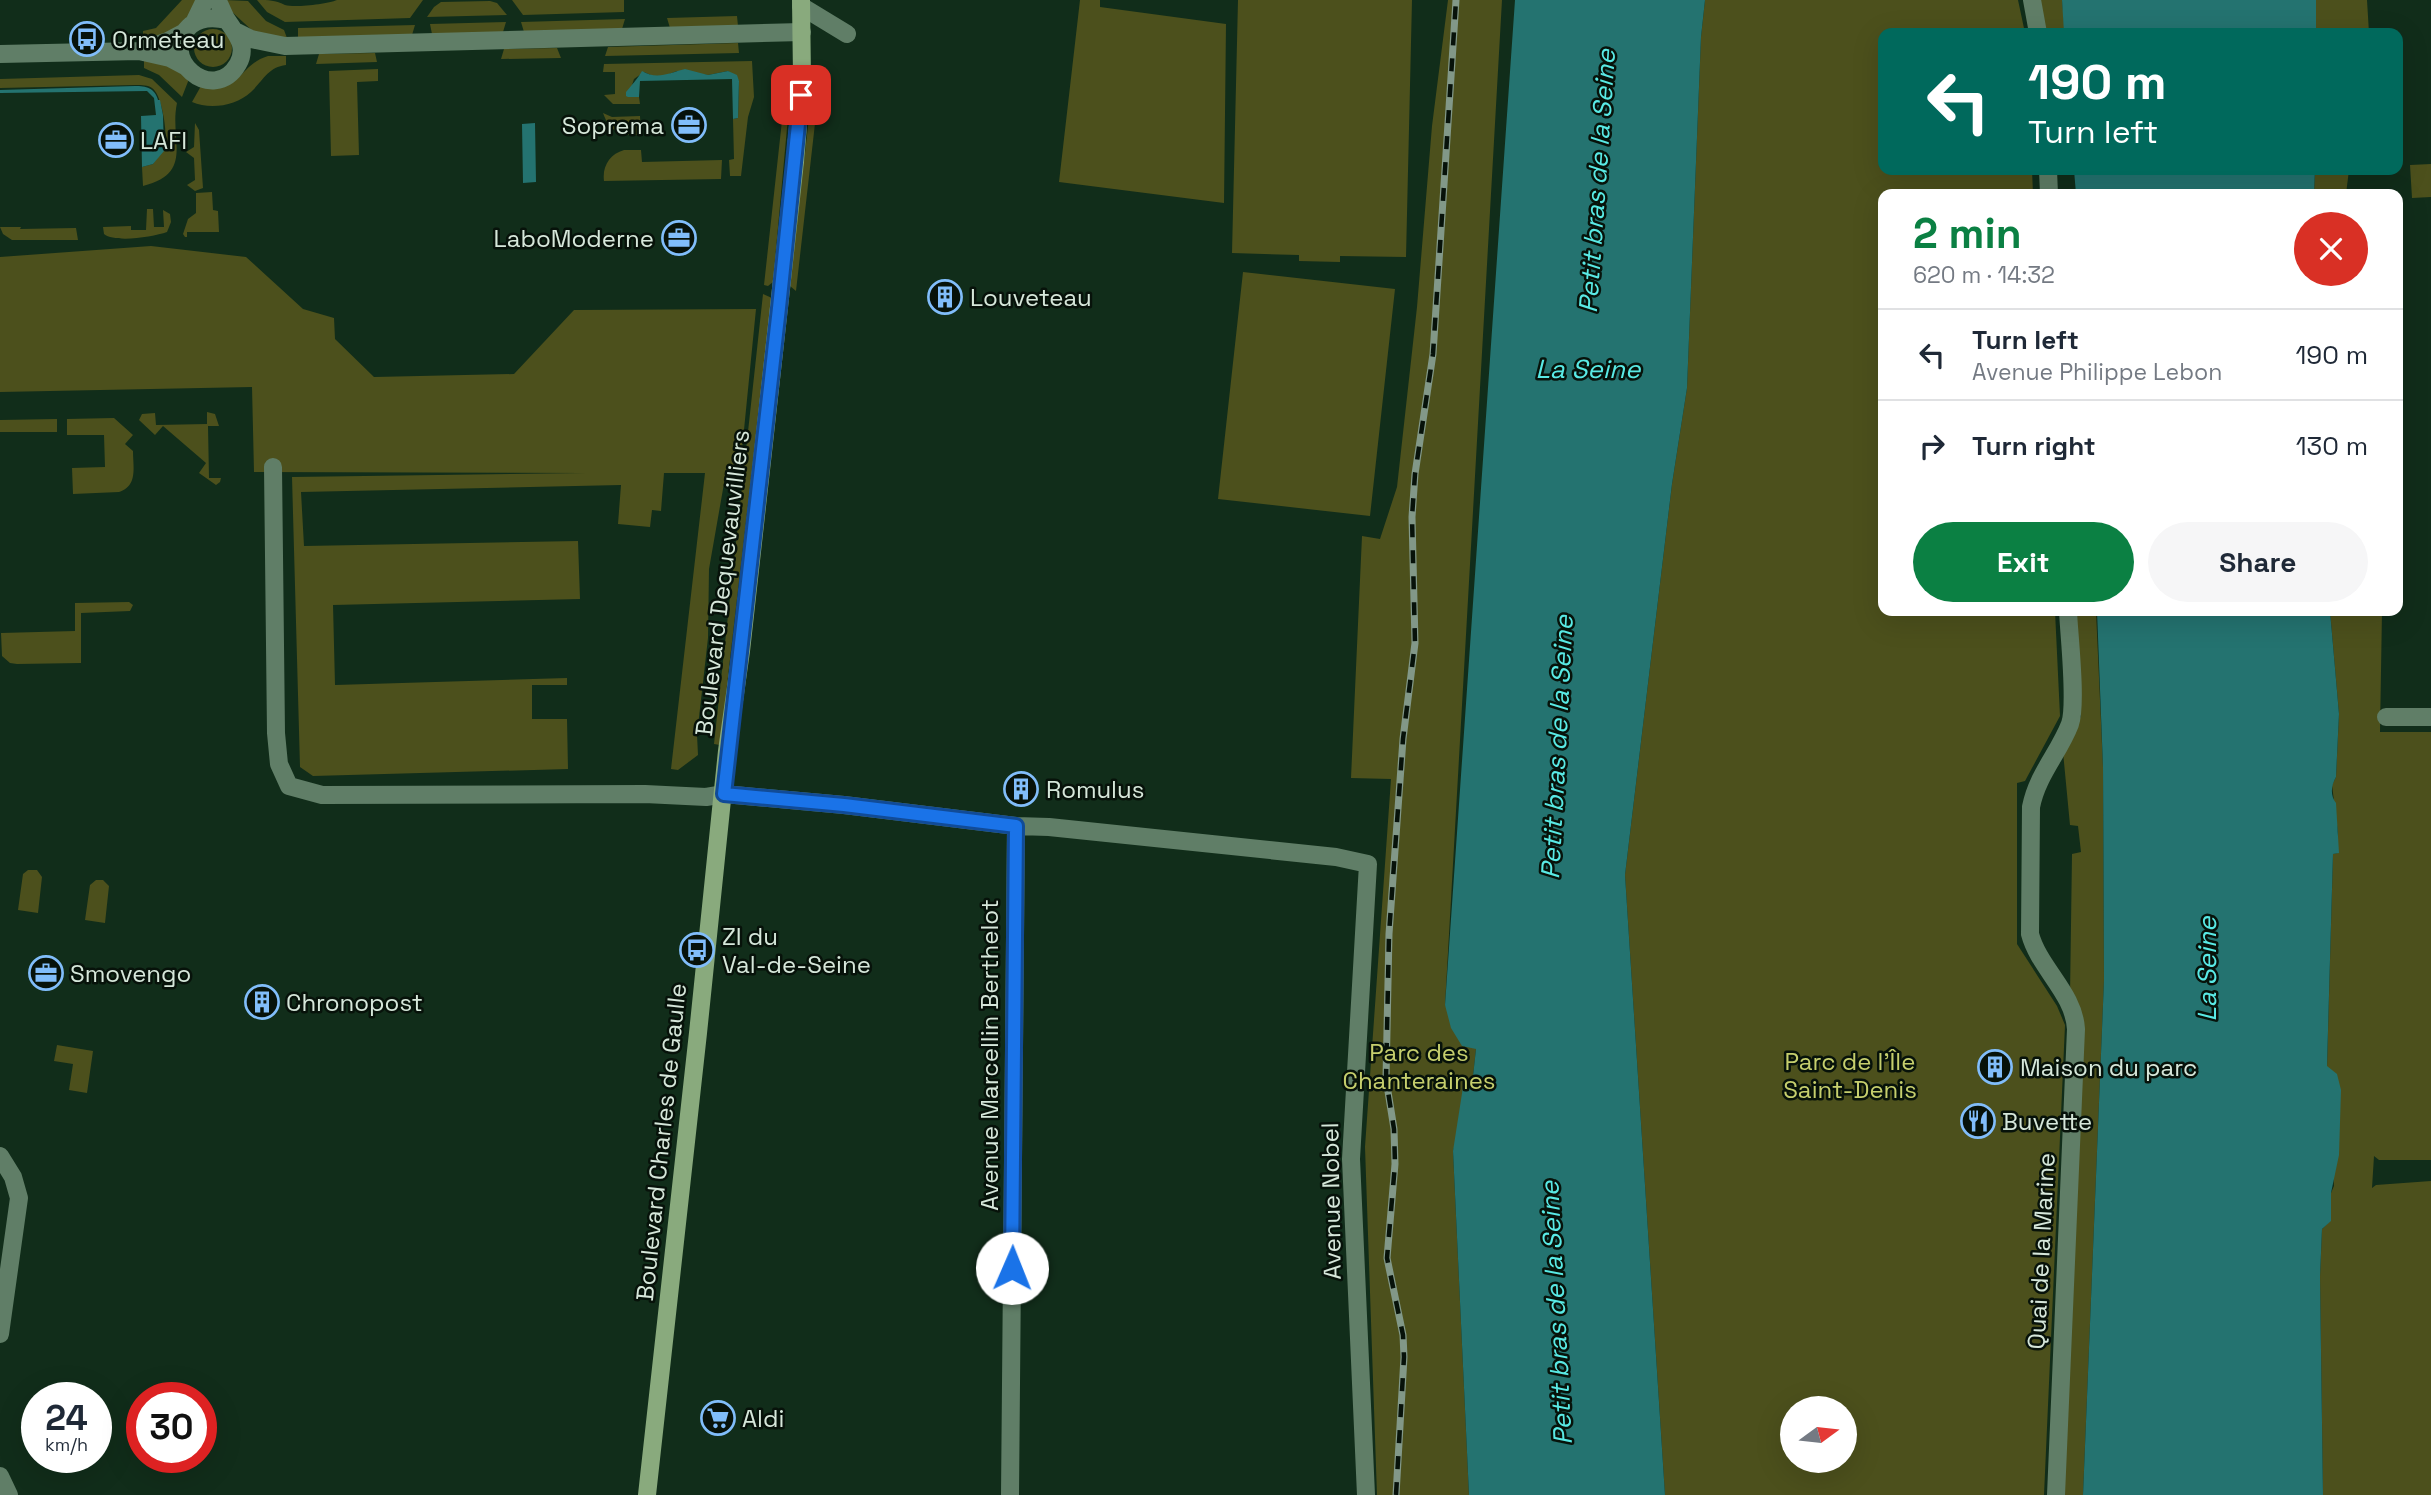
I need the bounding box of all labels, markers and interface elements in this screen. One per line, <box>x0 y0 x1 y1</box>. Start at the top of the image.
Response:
bus stop icon: Ormeteau <box>68 20 106 58</box>
place label: Ormeteau <box>112 24 225 55</box>
water label: Petit bras de la Seine <box>1571 46 1623 314</box>
text: 190 m <box>2028 51 2166 113</box>
icon: left <box>1913 56 2004 147</box>
pin <box>771 65 831 125</box>
icon: arrive <box>782 76 820 114</box>
office icon: Soprema <box>670 106 708 144</box>
place label: Soprema <box>562 110 664 141</box>
text: Turn left <box>2028 112 2158 152</box>
office icon: LAFI <box>97 121 135 159</box>
place label: LAFI <box>140 125 187 156</box>
text: 2 min <box>1913 207 2022 260</box>
button: close <box>2294 212 2368 286</box>
office icon: LaboModerne <box>660 219 698 257</box>
place label: LaboModerne <box>494 223 654 254</box>
text: 620 m · 14:32 <box>1913 260 2055 290</box>
building icon: Louveteau <box>926 278 964 316</box>
place label: Louveteau <box>970 282 1092 313</box>
text: Turn left <box>1972 323 2079 357</box>
icon: left <box>1913 336 1951 374</box>
text: 190 m <box>2296 338 2368 372</box>
water label: La Seine <box>1536 352 1642 386</box>
text: Avenue Philippe Lebon <box>1972 357 2222 387</box>
icon: right <box>1913 427 1951 465</box>
street label: Boulevard Dequevauvilliers <box>688 428 756 738</box>
text: Turn right <box>1972 429 2096 463</box>
text: 130 m <box>2296 429 2368 463</box>
button: Exit <box>1913 522 2134 602</box>
button: Share <box>2148 522 2368 602</box>
water label: Petit bras de la Seine <box>1533 613 1581 880</box>
building icon: Romulus <box>1002 770 1040 808</box>
place label: Romulus <box>1046 774 1144 805</box>
street label: Avenue Marcellin Berthelot <box>974 899 1005 1211</box>
water label: La Seine <box>2190 915 2224 1021</box>
place label: ZI du Val-de-Seine <box>722 921 871 980</box>
bus stop icon: ZI du Val-de-Seine <box>678 931 716 969</box>
office icon: Smovengo <box>27 954 65 992</box>
place label: Smovengo <box>70 958 191 989</box>
street label: Boulevard Charles de Gaulle <box>629 982 693 1302</box>
building icon: Chronopost <box>243 983 281 1021</box>
place label: Chronopost <box>286 987 423 1018</box>
park label: Parc des Chanteraines <box>1342 1037 1496 1096</box>
park label: Parc de l'Île Saint-Denis <box>1783 1046 1917 1105</box>
building icon: Maison du parc <box>1976 1048 2014 1086</box>
place label: Maison du parc <box>2020 1052 2197 1083</box>
restaurant icon: Buvette <box>1959 1102 1997 1140</box>
place label: Buvette <box>2002 1106 2092 1137</box>
street label: Avenue Nobel <box>1314 1122 1348 1280</box>
street label: Quai de la Marine <box>2020 1152 2062 1350</box>
water label: Petit bras de la Seine <box>1532 1179 1580 1446</box>
position arrow <box>975 1231 1049 1305</box>
speed limit sign: 30 <box>126 1382 217 1473</box>
text: 24 <box>45 1396 88 1440</box>
north arrow <box>1780 1396 1857 1474</box>
map controls <box>1780 1396 1857 1473</box>
supermarket icon: Aldi <box>699 1399 737 1437</box>
place label: Aldi <box>742 1403 784 1434</box>
text: km/h <box>45 1433 88 1456</box>

